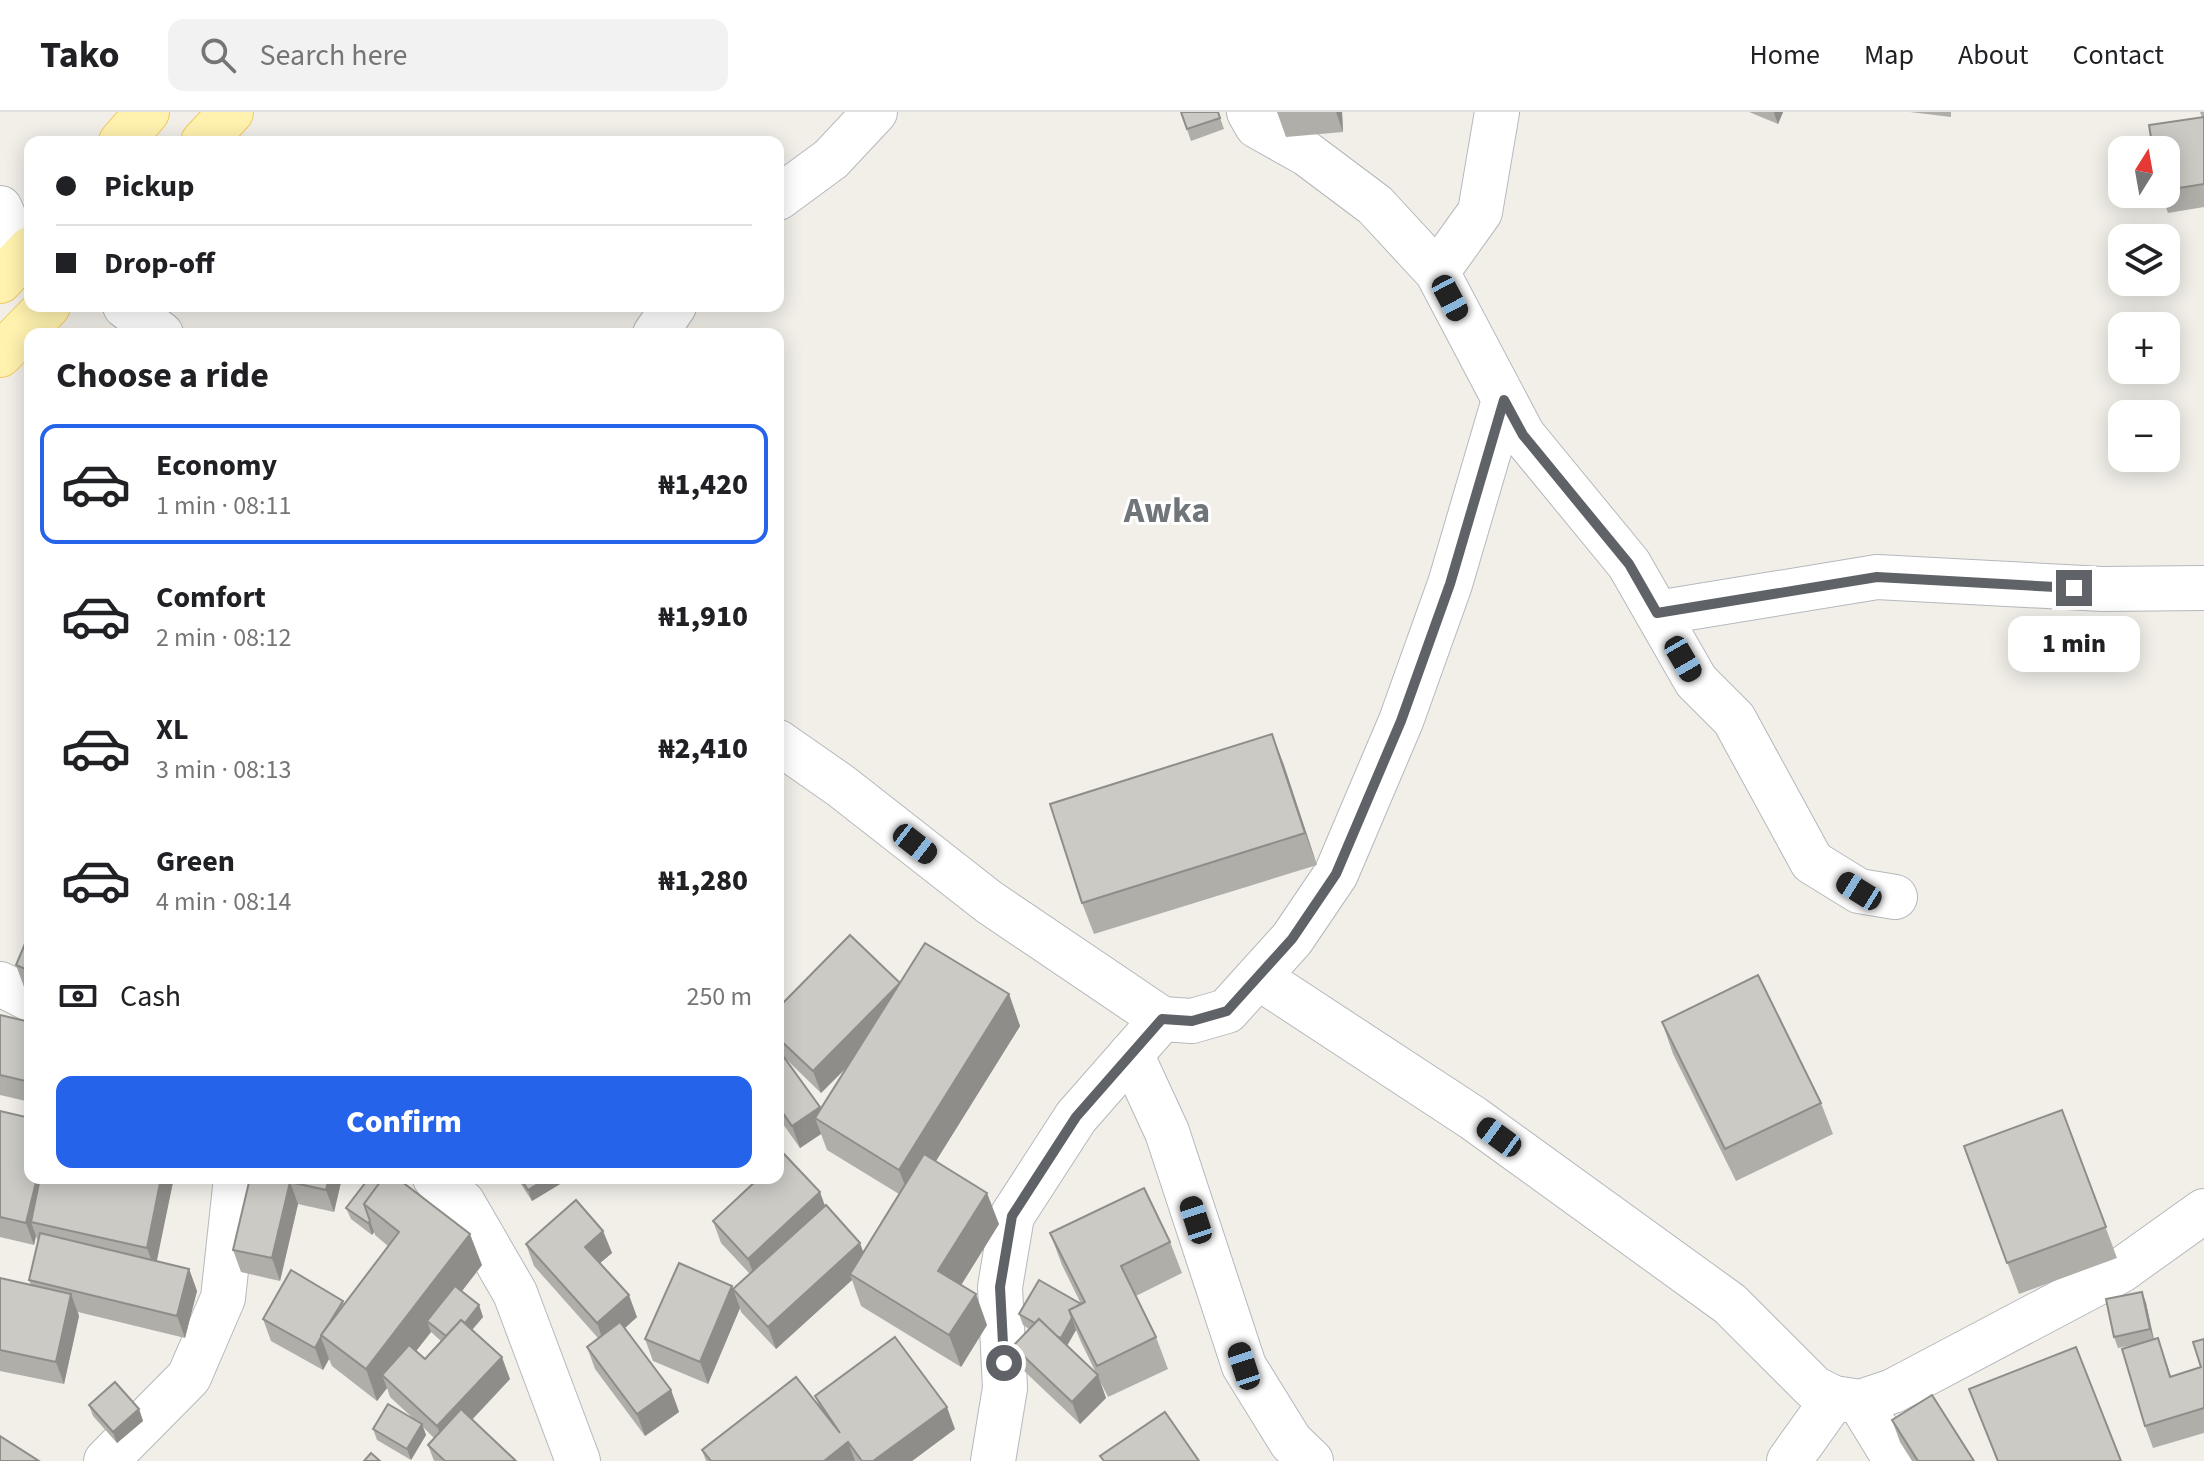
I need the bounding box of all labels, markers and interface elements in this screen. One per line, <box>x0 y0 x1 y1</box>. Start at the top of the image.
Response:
search box <box>168 19 728 91</box>
text: Tako <box>40 28 120 82</box>
icon: search <box>196 33 240 77</box>
text: Search here <box>260 34 408 77</box>
text: Home <box>1749 35 1820 75</box>
text: Map <box>1864 35 1914 75</box>
text: About <box>1958 35 2029 75</box>
text: Contact <box>2073 35 2164 75</box>
north arrow <box>2108 136 2180 208</box>
map controls <box>2108 136 2180 472</box>
text: Pickup <box>104 165 194 208</box>
button: layers <box>2108 224 2180 296</box>
text: Drop-off <box>104 242 215 285</box>
car <box>1428 271 1472 325</box>
button: + <box>2108 312 2180 384</box>
text: Choose a ride <box>56 350 269 401</box>
button: − <box>2108 400 2180 472</box>
text: Economy <box>156 444 277 487</box>
icon: car <box>60 448 132 520</box>
text: ₦1,420 <box>659 463 748 506</box>
district label: Awka <box>1123 485 1210 536</box>
text: 1 min · 08:11 <box>156 487 291 524</box>
route end <box>2056 570 2092 606</box>
text: Comfort <box>156 576 266 619</box>
icon: car <box>60 580 132 652</box>
text: ₦1,910 <box>659 595 748 638</box>
callout: 1 min <box>2008 616 2140 672</box>
text: 2 min · 08:12 <box>156 619 291 656</box>
text: 1 min <box>2042 625 2106 662</box>
car <box>1661 632 1705 686</box>
text: XL <box>156 708 189 751</box>
icon: car <box>60 712 132 784</box>
text: ₦2,410 <box>659 727 748 770</box>
text: 3 min · 08:13 <box>156 751 291 788</box>
car <box>889 820 941 868</box>
text: Green <box>156 840 235 883</box>
icon: car <box>60 844 132 916</box>
text: ₦1,280 <box>659 859 748 902</box>
car <box>1832 868 1886 914</box>
text: 4 min · 08:14 <box>156 883 291 920</box>
icon: cash <box>56 974 100 1018</box>
text: Cash <box>120 975 181 1018</box>
text: 250 m <box>686 978 752 1015</box>
button: Confirm <box>56 1076 752 1168</box>
car <box>1473 1113 1525 1161</box>
car <box>1177 1193 1215 1247</box>
car <box>1225 1339 1263 1393</box>
route start <box>986 1345 1022 1381</box>

